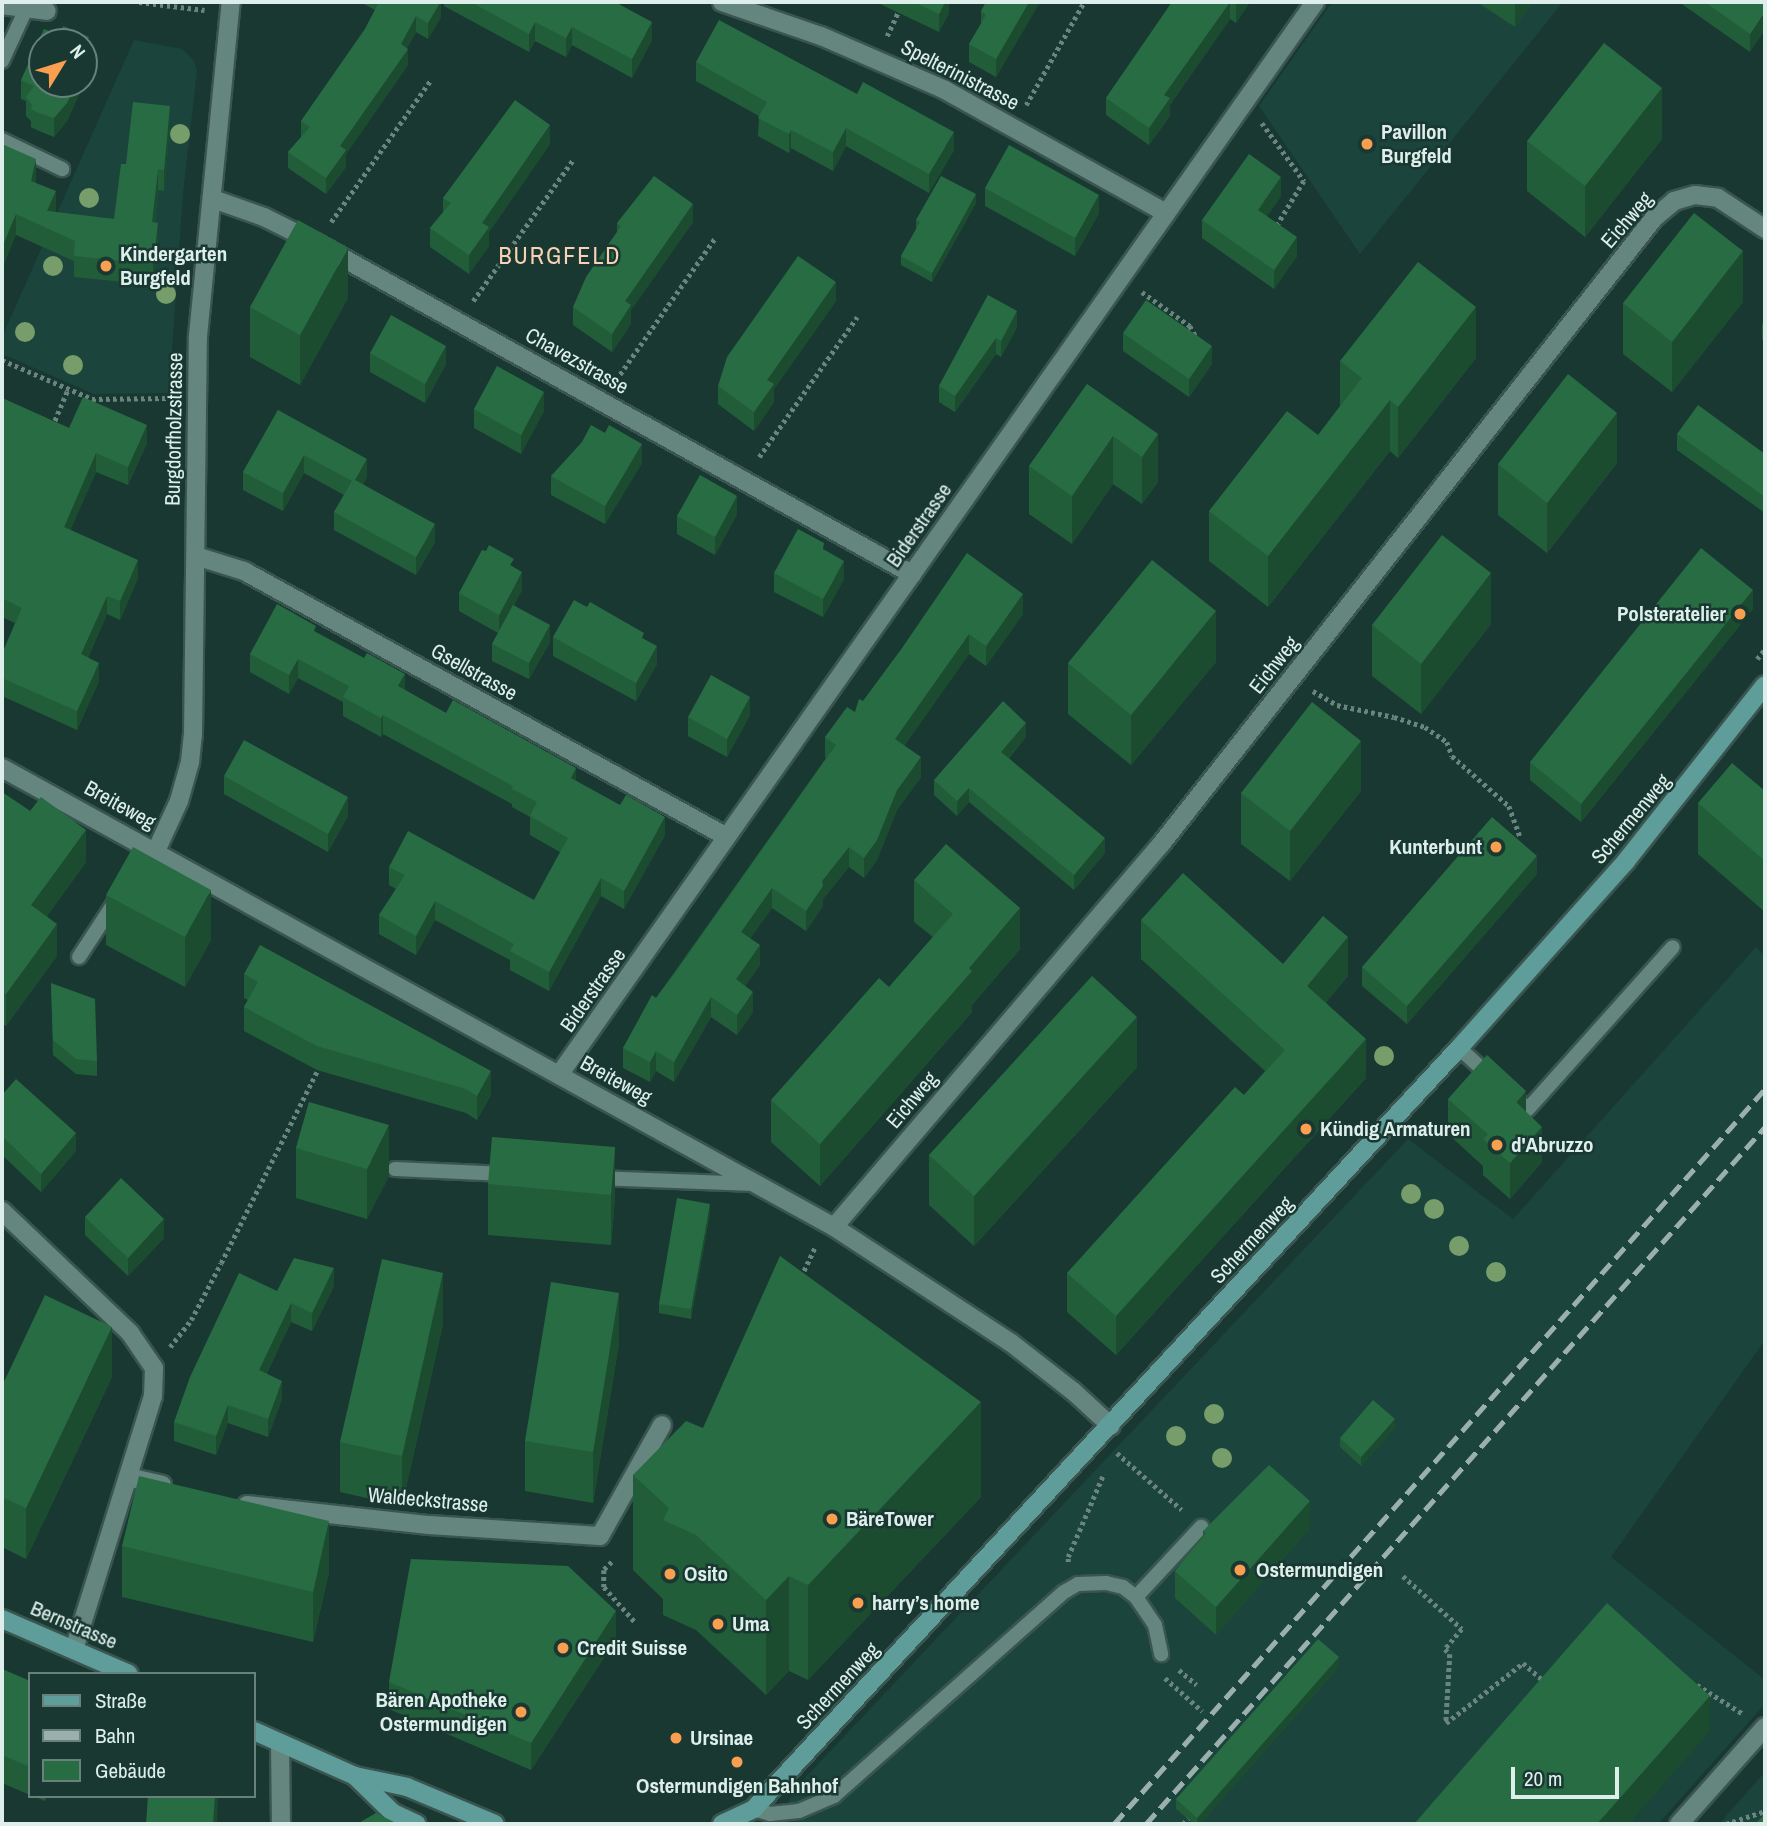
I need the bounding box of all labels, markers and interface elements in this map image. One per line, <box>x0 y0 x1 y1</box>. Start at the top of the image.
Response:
north arrow <box>28 28 98 98</box>
street label: Spelterinistrasse <box>897 34 1023 116</box>
text: N <box>64 39 92 64</box>
place label: Pavillon Burgfeld <box>1381 119 1452 169</box>
marker: Pavillon Burgfeld <box>1359 136 1375 152</box>
street label: Eichweg <box>1596 187 1658 253</box>
place label: Kindergarten Burgfeld <box>120 241 227 291</box>
district label: BURGFELD <box>499 242 621 270</box>
marker: Kindergarten Burgfeld <box>98 258 114 274</box>
street label: Chavezstrasse <box>521 322 633 400</box>
street label: Burgdorfholzstrasse <box>160 352 188 506</box>
street label: Biderstrasse <box>881 478 957 572</box>
place label: Polsteratelier <box>1617 601 1726 627</box>
marker: Polsteratelier <box>1732 606 1748 622</box>
street label: Eichweg <box>1244 631 1304 699</box>
street label: Gsellstrasse <box>426 638 522 706</box>
street label: Schermenweg <box>1586 769 1676 869</box>
street label: Breiteweg <box>80 775 160 835</box>
place label: Kunterbunt <box>1389 834 1482 860</box>
marker: Kunterbunt <box>1488 839 1504 855</box>
street label: Biderstrasse <box>555 943 631 1037</box>
street label: Breiteweg <box>576 1050 656 1110</box>
street label: Eichweg <box>881 1067 943 1133</box>
place label: Kündig Armaturen <box>1320 1116 1471 1142</box>
marker: Kündig Armaturen <box>1298 1121 1314 1137</box>
place label: d'Abruzzo <box>1511 1132 1594 1158</box>
marker: d'Abruzzo <box>1489 1137 1505 1153</box>
street label: Schermenweg <box>1205 1191 1299 1289</box>
street label: Waldeckstrasse <box>367 1482 489 1518</box>
place label: BäreTower <box>846 1506 934 1532</box>
marker: BäreTower <box>824 1511 840 1527</box>
place label: Ostermundigen <box>1256 1557 1383 1583</box>
marker: Ostermundigen <box>1230 1560 1250 1580</box>
place label: Osito <box>684 1561 728 1587</box>
marker: Osito <box>662 1566 678 1582</box>
place label: harry’s home <box>872 1590 980 1616</box>
street label: Bernstrasse <box>27 1595 121 1655</box>
marker: harry’s home <box>850 1595 866 1611</box>
place label: Uma <box>732 1611 769 1637</box>
marker: Uma <box>710 1616 726 1632</box>
place label: Credit Suisse <box>577 1635 687 1661</box>
street label: Schermenweg <box>791 1637 885 1735</box>
marker: Credit Suisse <box>555 1640 571 1656</box>
legend <box>28 1672 256 1798</box>
text: Straße <box>95 1686 147 1715</box>
place label: Bären Apotheke Ostermundigen <box>375 1687 507 1737</box>
marker: Bären Apotheke Ostermundigen <box>513 1704 529 1720</box>
text: Bahn <box>95 1721 135 1750</box>
place label: Ursinae <box>690 1725 753 1751</box>
marker: Ursinae <box>668 1730 684 1746</box>
scale bar <box>1515 1752 1624 1796</box>
marker: Ostermundigen Bahnhof <box>729 1754 745 1770</box>
text: Gebäude <box>95 1756 166 1785</box>
text: 20 m <box>1524 1764 1562 1793</box>
place label: Ostermundigen Bahnhof <box>636 1773 838 1799</box>

